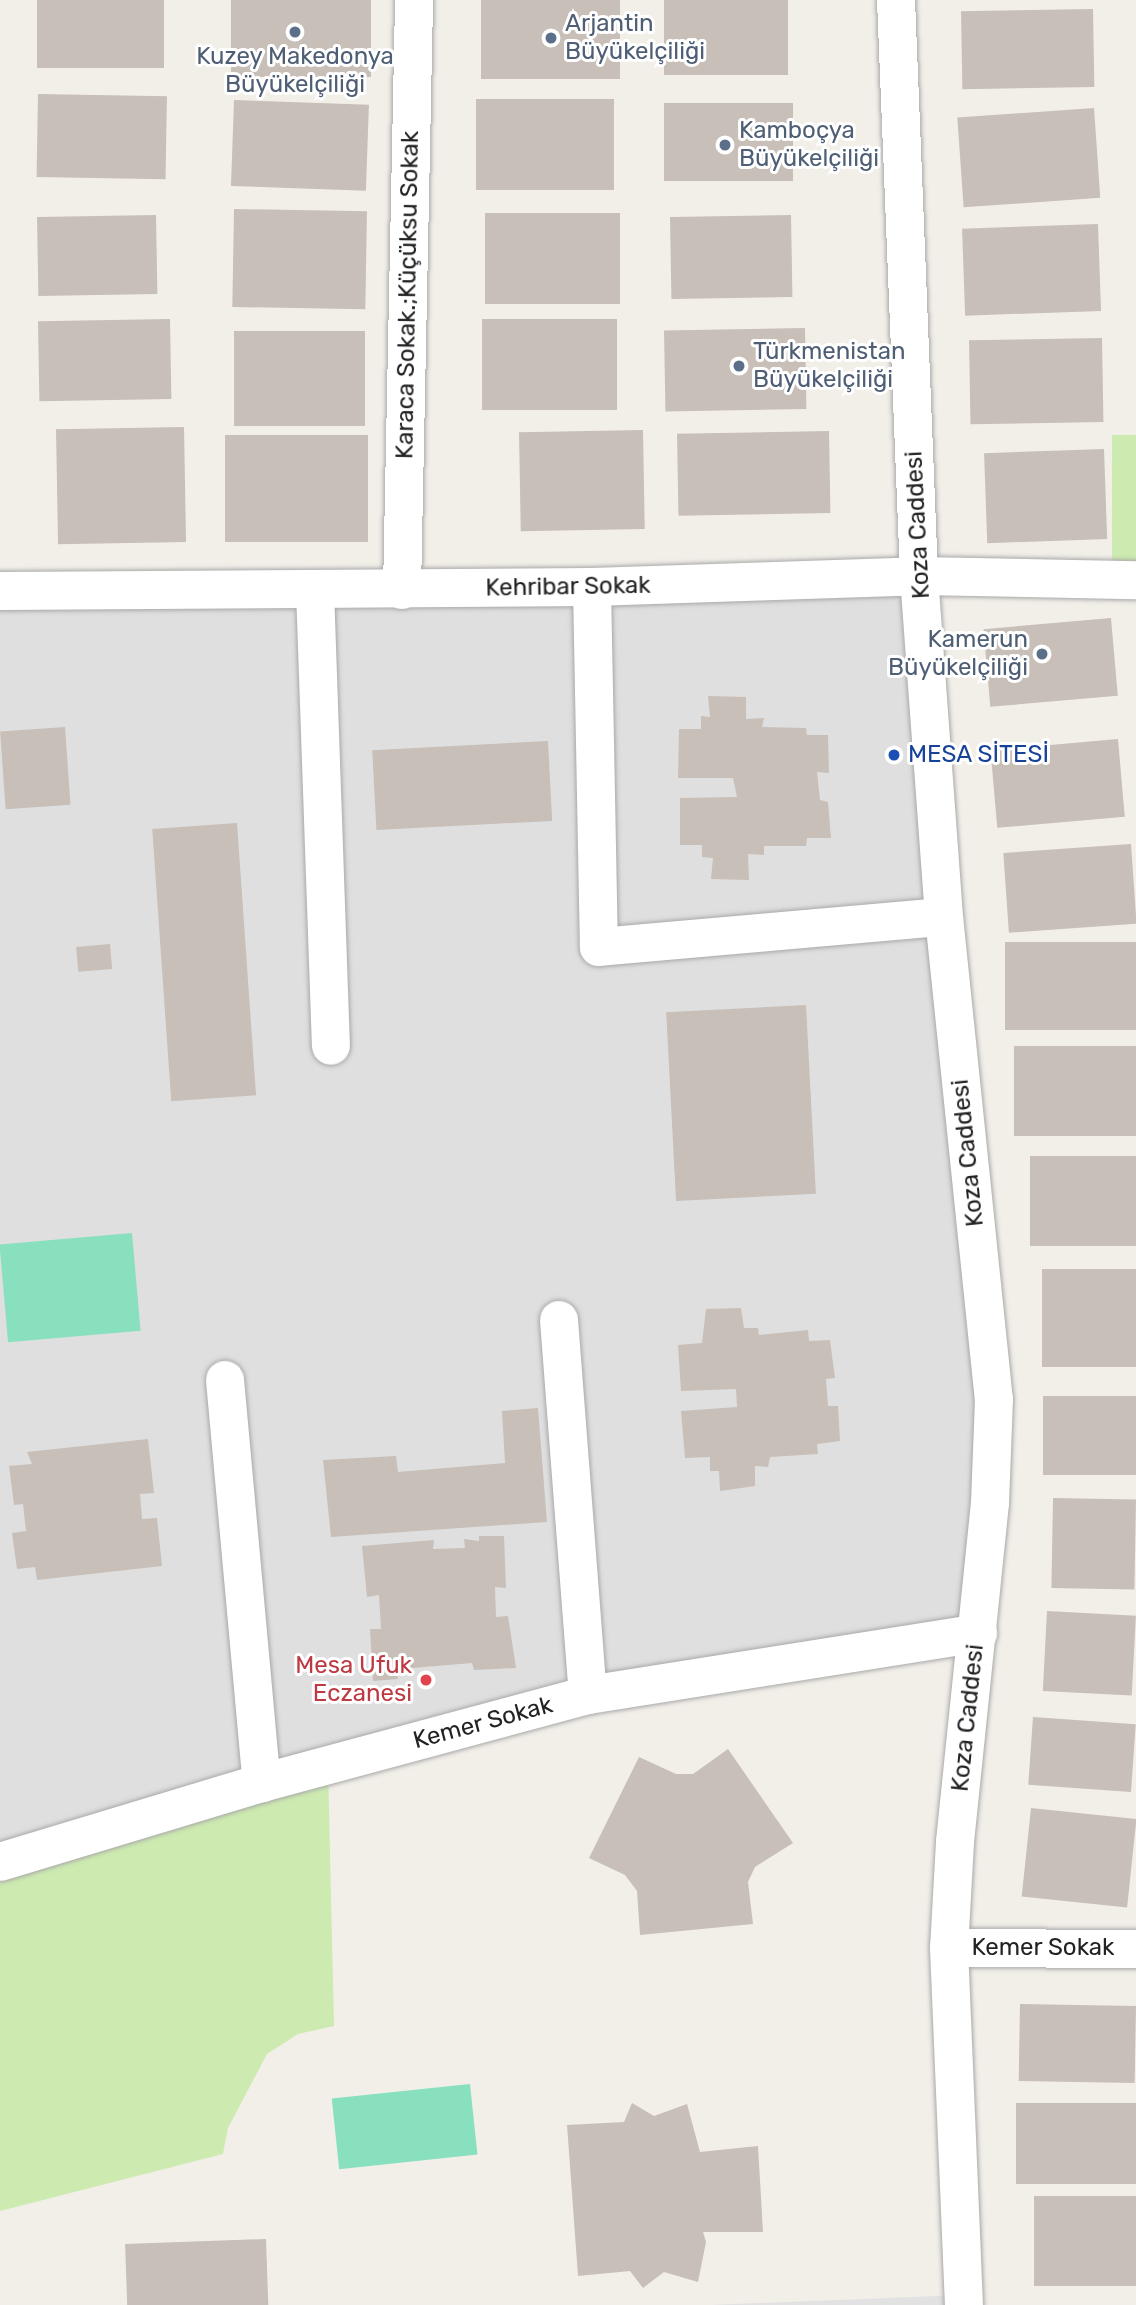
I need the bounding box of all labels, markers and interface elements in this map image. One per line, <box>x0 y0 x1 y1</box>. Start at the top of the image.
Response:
place label: Arjantin Büyükelçiliği <box>565 10 705 66</box>
marker: Kuzey Makedonya Büyükelçiliği <box>287 24 303 40</box>
marker: Arjantin Büyükelçiliği <box>543 30 559 46</box>
place label: Kuzey Makedonya Büyükelçiliği <box>196 43 394 99</box>
place label: Kamboçya Büyükelçiliği <box>739 117 879 173</box>
street label: Karaca Sokak.;Küçüksu Sokak <box>391 131 425 459</box>
marker: Kamboçya Büyükelçiliği <box>717 137 733 153</box>
place label: Türkmenistan Büyükelçiliği <box>753 338 905 394</box>
marker: Türkmenistan Büyükelçiliği <box>731 358 747 374</box>
street label: Koza Caddesi <box>900 450 936 600</box>
street label: Kehribar Sokak <box>485 571 651 603</box>
place label: Kamerun Büyükelçiliği <box>888 626 1028 682</box>
marker: Kamerun Büyükelçiliği <box>1034 646 1050 662</box>
place label: MESA SİTESİ <box>908 741 1050 769</box>
marker: MESA SİTESİ <box>886 747 902 763</box>
street label: Koza Caddesi <box>946 1078 990 1228</box>
street label: Koza Caddesi <box>946 1643 990 1793</box>
place label: Mesa Ufuk Eczanesi <box>295 1652 412 1708</box>
marker: Mesa Ufuk Eczanesi <box>418 1672 434 1688</box>
street label: Kemer Sokak <box>410 1691 556 1755</box>
street label: Kemer Sokak <box>971 1934 1115 1962</box>

